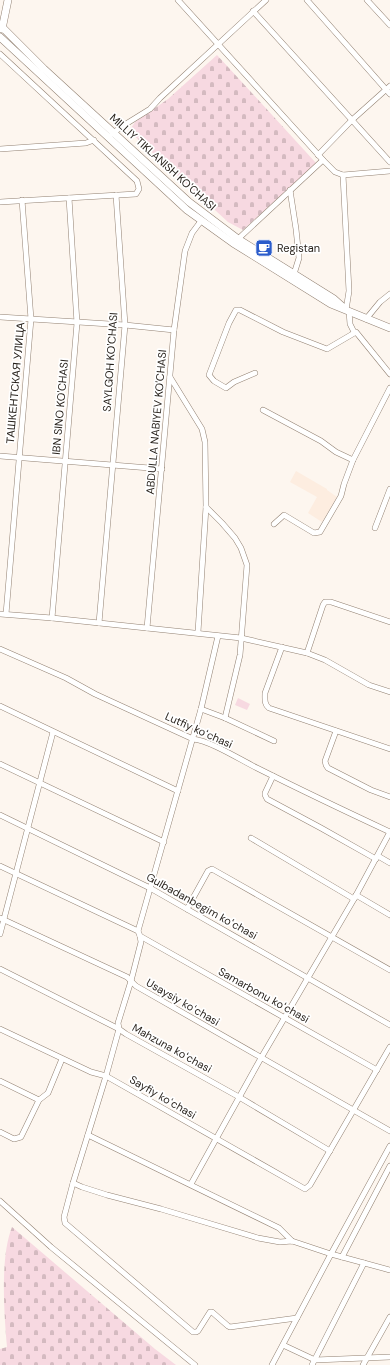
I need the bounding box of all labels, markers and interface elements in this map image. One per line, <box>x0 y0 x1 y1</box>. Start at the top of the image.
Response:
street label: MILLIY TIKLANISH KO'CHASI <box>107 110 219 214</box>
cafe icon: Registan <box>254 238 274 258</box>
place label: Registan <box>277 241 320 255</box>
street label: SAYLGOH KO'CHASI <box>100 312 120 412</box>
street label: ТАШКЕНТСКАЯ УЛИЦА <box>3 321 27 444</box>
street label: ABDULLA NABIYEV KO'CHASI <box>143 349 169 495</box>
street label: IBN SINO KO'CHASI <box>49 359 71 455</box>
street label: Lutfiy koʻchasi <box>163 709 235 751</box>
street label: Gulbadanbegim koʻchasi <box>144 870 260 942</box>
street label: Samarbonu koʻchasi <box>216 964 312 1026</box>
street label: Usaysiy koʻchasi <box>144 975 222 1029</box>
street label: Mahzuna koʻchasi <box>130 1020 214 1076</box>
street label: Sayfiy koʻchasi <box>127 1072 199 1122</box>

